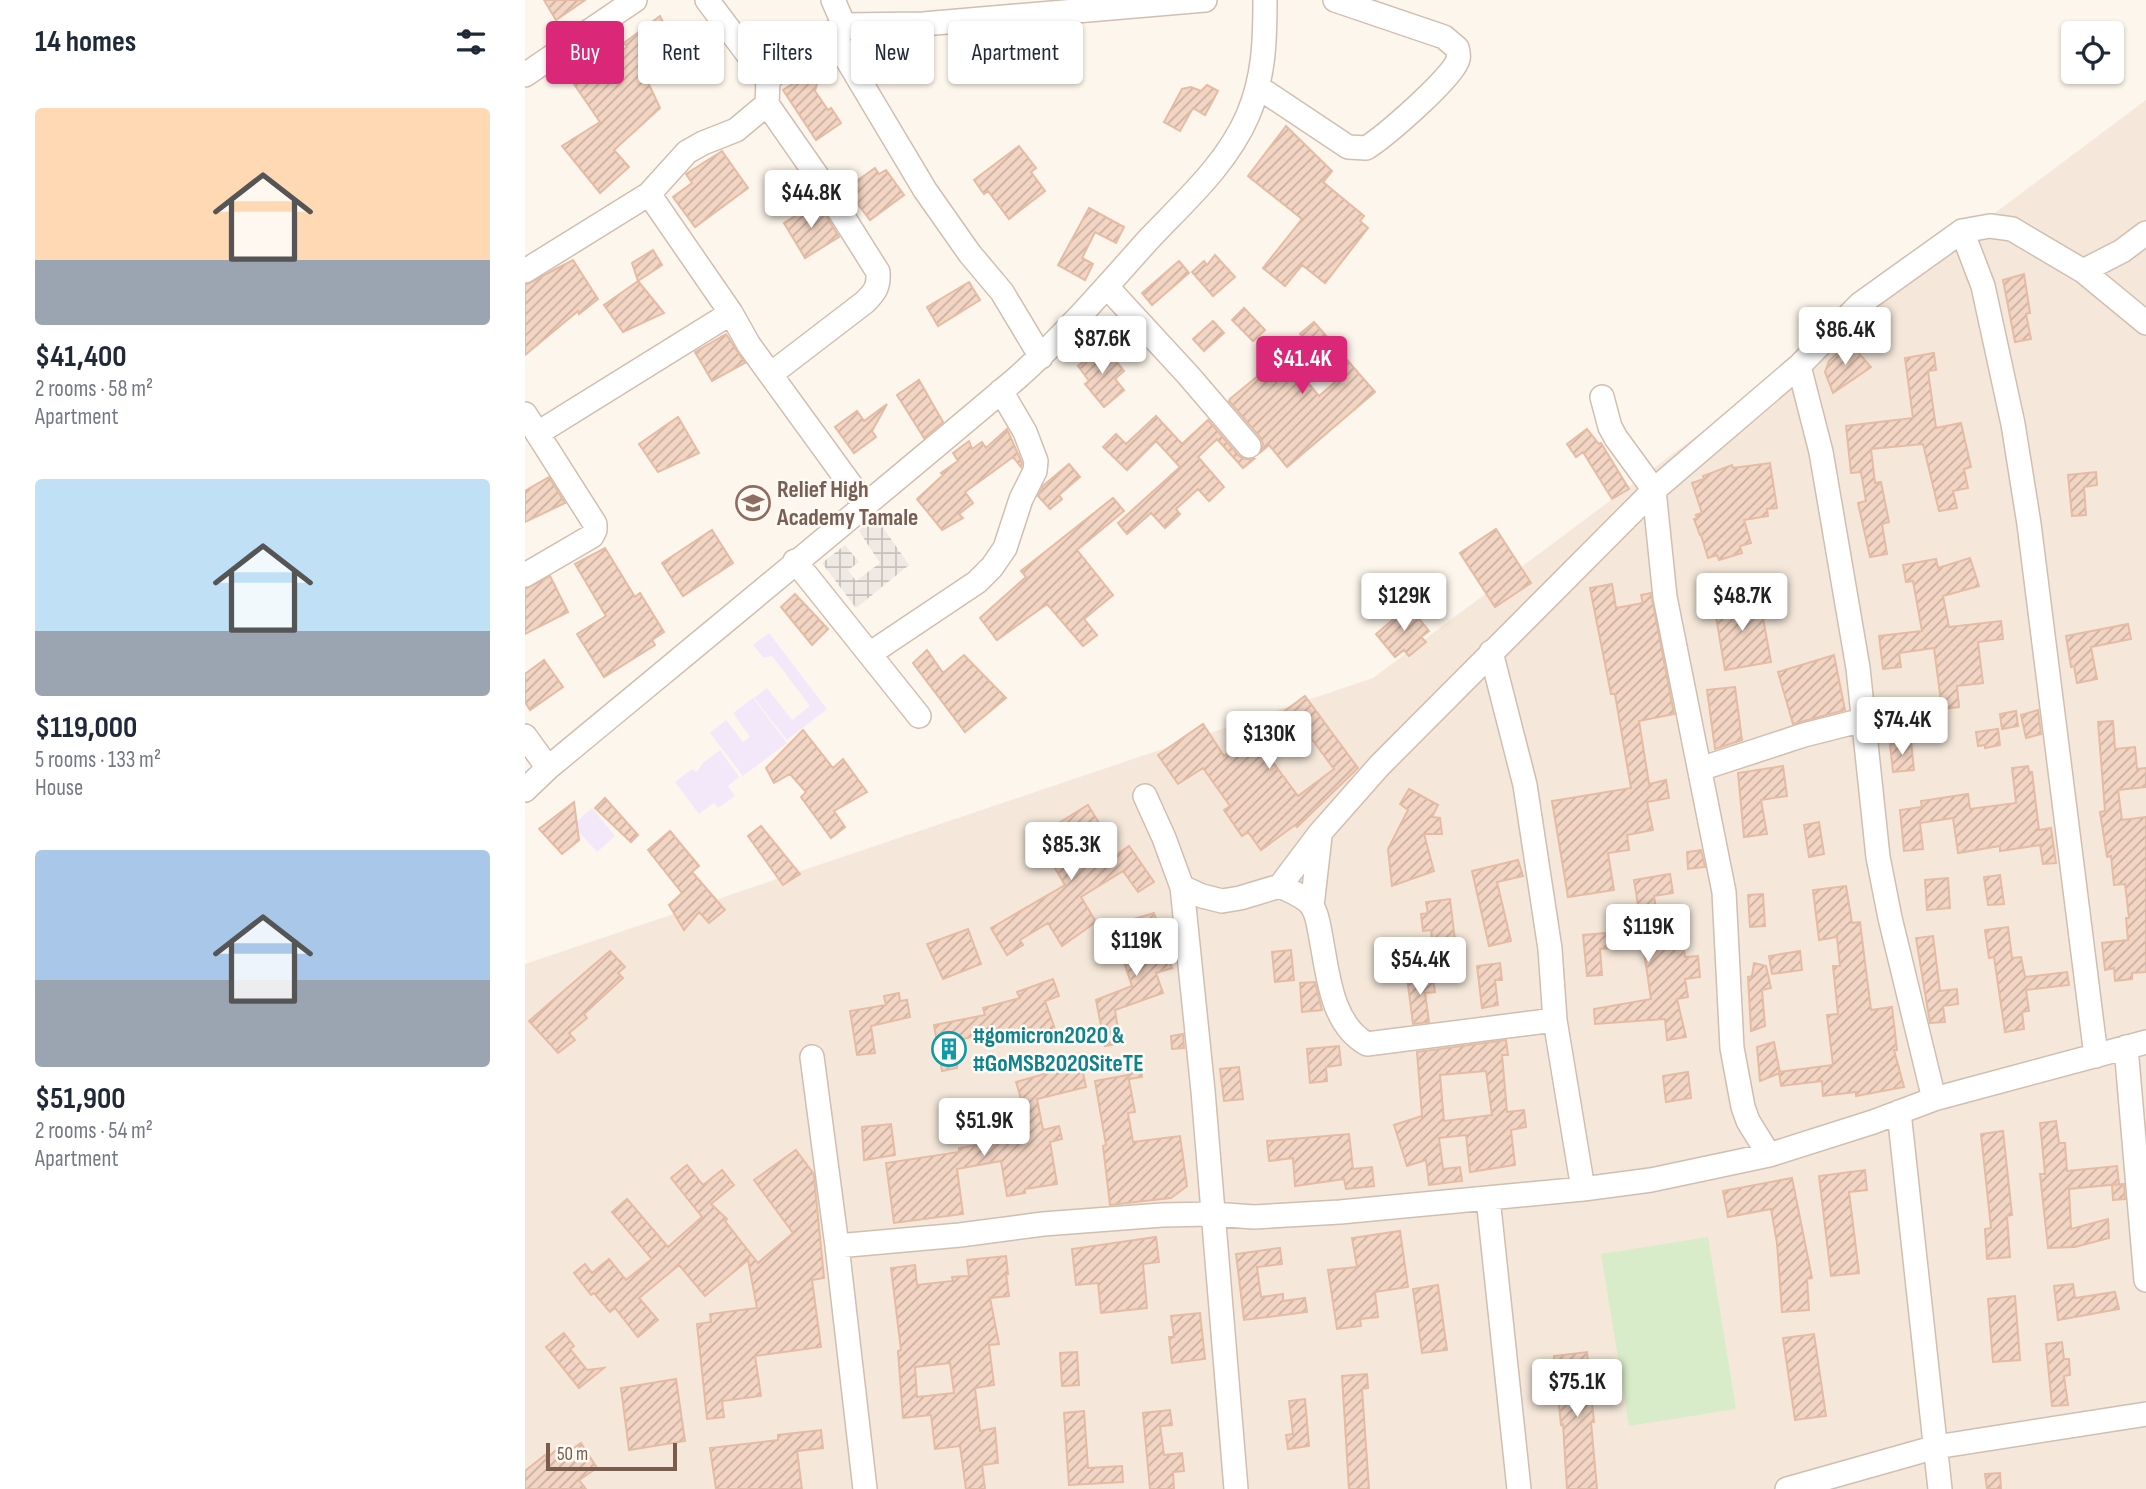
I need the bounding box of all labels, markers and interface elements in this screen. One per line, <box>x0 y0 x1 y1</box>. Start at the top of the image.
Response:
chip: Buy <box>546 21 624 84</box>
chip: Rent <box>638 21 724 84</box>
chip: Filters <box>738 21 837 84</box>
chip: New <box>851 21 934 84</box>
chip: Apartment <box>948 21 1083 84</box>
map controls <box>2061 21 2124 84</box>
button: locate <box>2061 21 2124 84</box>
icon: filters <box>452 23 490 61</box>
text: 14 homes <box>35 24 136 60</box>
icon: home <box>200 154 326 280</box>
pin: $44.8K <box>754 170 868 230</box>
text: $44.8K <box>781 179 841 207</box>
pin: $86.4K <box>1788 308 1902 367</box>
pin: $87.6K <box>1045 316 1159 376</box>
text: $86.4K <box>1815 316 1875 344</box>
text: $87.6K <box>1073 325 1131 353</box>
pin: $41.4K <box>1245 336 1359 396</box>
text: $41,400 <box>35 339 127 375</box>
text: $41.4K <box>1272 345 1332 373</box>
text: 2 rooms · 58 m² <box>35 375 153 403</box>
text: Apartment <box>35 403 119 431</box>
place label: Relief High Academy Tamale <box>776 475 918 532</box>
school or university icon: Relief High Academy Tamale <box>734 484 772 522</box>
icon: home <box>200 525 326 651</box>
pin: $129K <box>1355 574 1453 633</box>
pin: $48.7K <box>1685 574 1799 633</box>
text: $129K <box>1377 582 1431 610</box>
text: $48.7K <box>1712 582 1772 610</box>
pin: $74.4K <box>1845 698 1959 757</box>
text: $74.4K <box>1873 706 1931 734</box>
text: $119,000 <box>35 710 137 746</box>
pin: $130K <box>1220 712 1318 771</box>
text: $130K <box>1242 720 1296 748</box>
text: 5 rooms · 133 m² <box>35 746 161 774</box>
text: House <box>35 774 83 802</box>
pin: $85.3K <box>1014 822 1128 882</box>
text: $85.3K <box>1041 831 1101 859</box>
icon: home <box>200 896 326 1022</box>
pin: $119K <box>1599 904 1697 964</box>
text: $119K <box>1622 913 1674 941</box>
pin: $119K <box>1087 918 1185 978</box>
text: $119K <box>1110 927 1162 955</box>
pin: $54.4K <box>1363 937 1477 997</box>
text: $54.4K <box>1390 946 1450 974</box>
place label: #gomicron2020 & #GoMSB2020SiteTE <box>973 1021 1144 1078</box>
building icon: #gomicron2020 & #GoMSB2020SiteTE <box>930 1030 968 1068</box>
text: $51,900 <box>35 1081 126 1117</box>
pin: $51.9K <box>927 1098 1041 1158</box>
text: $51.9K <box>955 1107 1013 1135</box>
text: 2 rooms · 54 m² <box>35 1117 153 1145</box>
text: Apartment <box>35 1145 119 1173</box>
pin: $75.1K <box>1520 1360 1634 1419</box>
text: $75.1K <box>1548 1368 1606 1396</box>
scale bar <box>546 1440 677 1472</box>
text: 50 m <box>557 1443 588 1466</box>

